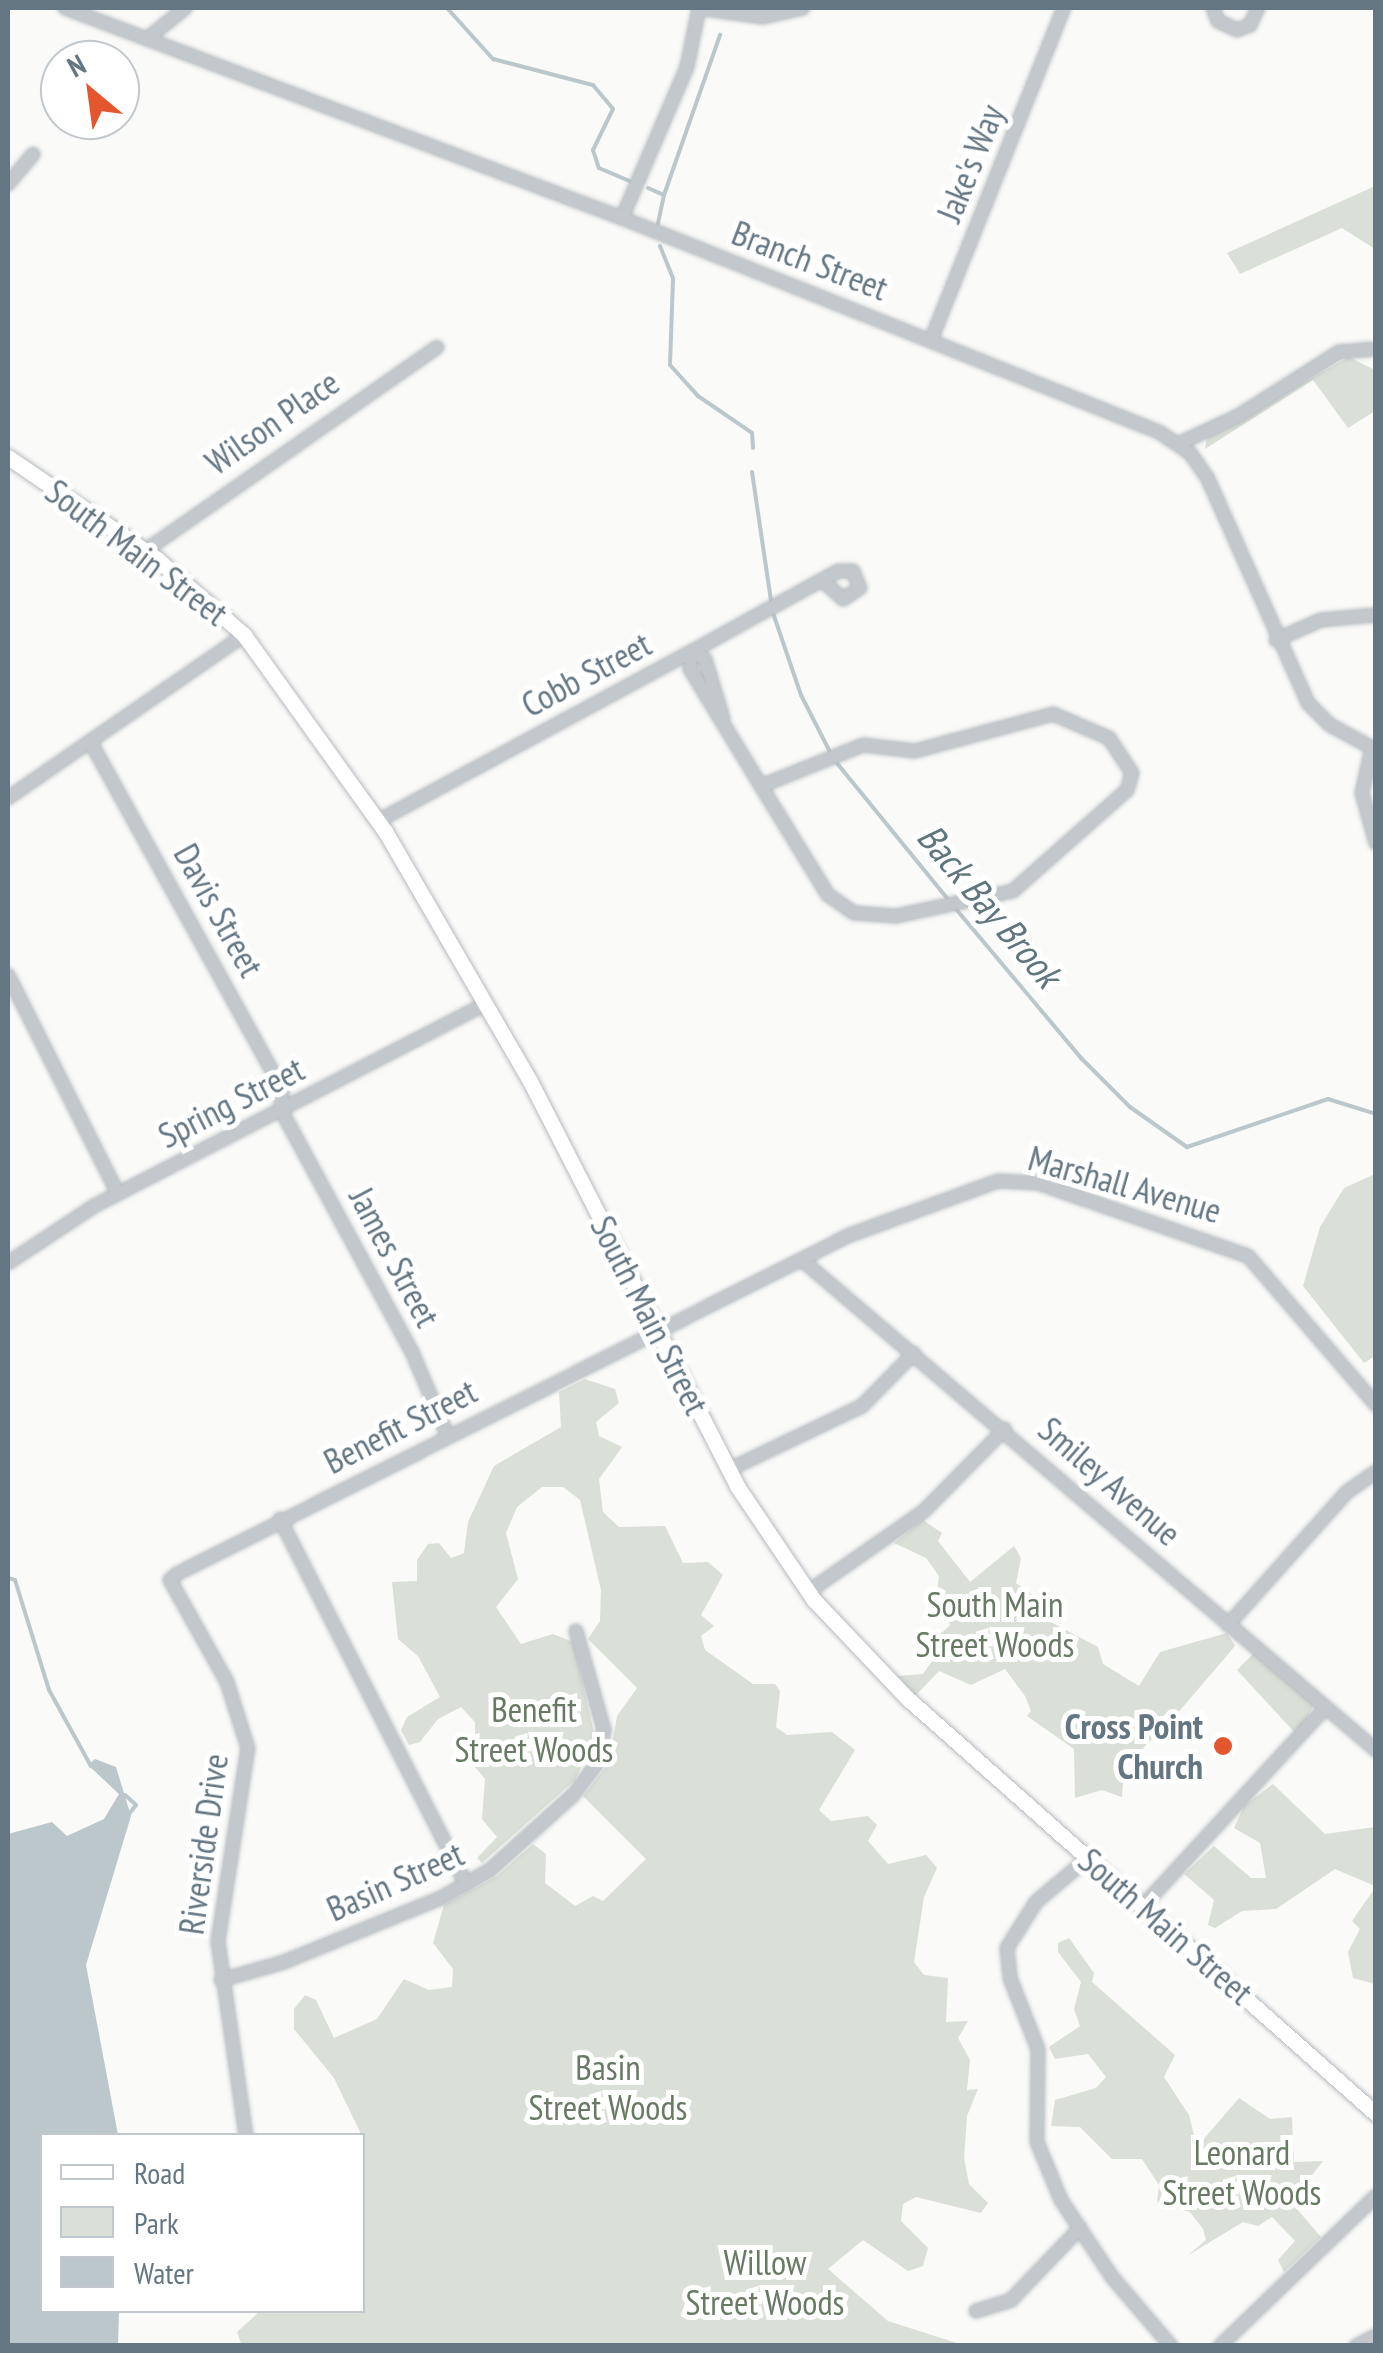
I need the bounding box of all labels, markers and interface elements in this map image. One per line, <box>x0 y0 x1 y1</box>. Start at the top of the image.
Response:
north arrow <box>40 40 140 140</box>
text: N <box>61 45 92 85</box>
street label: Jake's Way <box>928 98 1012 228</box>
street label: Branch Street <box>726 211 894 309</box>
street label: Wilson Place <box>197 361 347 483</box>
street label: South Main Street <box>38 470 236 634</box>
street label: Cobb Street <box>514 622 658 726</box>
water label: Back Bay Brook <box>908 813 1072 997</box>
street label: Davis Street <box>165 836 273 984</box>
street label: Spring Street <box>151 1047 311 1157</box>
street label: Marshall Avenue <box>1023 1136 1227 1232</box>
street label: James Street <box>341 1180 449 1334</box>
street label: South Main Street <box>582 1209 718 1421</box>
street label: Benefit Street <box>317 1370 483 1482</box>
street label: Smiley Avenue <box>1030 1407 1190 1555</box>
park label: South Main Street Woods <box>915 1583 1075 1665</box>
park label: Benefit Street Woods <box>454 1688 614 1770</box>
place label: Cross Point Church <box>1065 1705 1203 1787</box>
marker: Cross Point Church <box>1212 1735 1234 1757</box>
street label: Riverside Drive <box>170 1751 236 1937</box>
street label: Basin Street <box>320 1832 470 1930</box>
street label: South Main Street <box>1070 1839 1262 2013</box>
park label: Basin Street Woods <box>528 2046 688 2128</box>
park label: Leonard Street Woods <box>1162 2131 1322 2213</box>
legend <box>40 2133 365 2313</box>
text: Road <box>134 2153 185 2192</box>
text: Park <box>134 2203 179 2242</box>
park label: Willow Street Woods <box>685 2241 845 2323</box>
text: Water <box>134 2253 194 2292</box>

